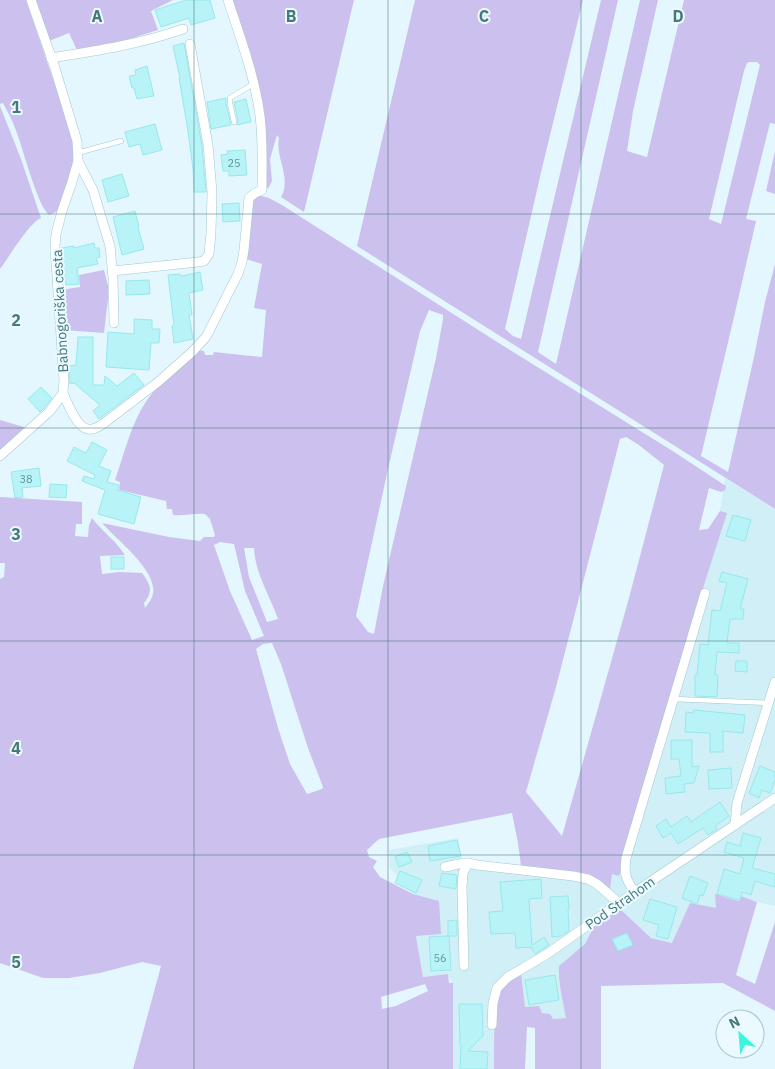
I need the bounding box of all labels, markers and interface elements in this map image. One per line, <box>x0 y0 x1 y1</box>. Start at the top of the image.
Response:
text: A <box>92 6 103 26</box>
text: B <box>286 6 297 26</box>
text: C <box>479 6 489 26</box>
text: D <box>672 6 684 26</box>
text: 1 <box>11 97 21 117</box>
house number: 25 <box>227 156 241 170</box>
street label: Babnogoriška cesta <box>48 249 72 373</box>
text: 2 <box>11 310 21 330</box>
house number: 38 <box>19 472 33 486</box>
text: 3 <box>11 524 21 544</box>
text: 4 <box>11 738 21 758</box>
street label: Pod Strahom <box>582 872 658 934</box>
house number: 56 <box>433 951 447 965</box>
text: 5 <box>11 952 21 972</box>
north arrow <box>715 1009 765 1059</box>
text: N <box>726 1012 743 1033</box>

